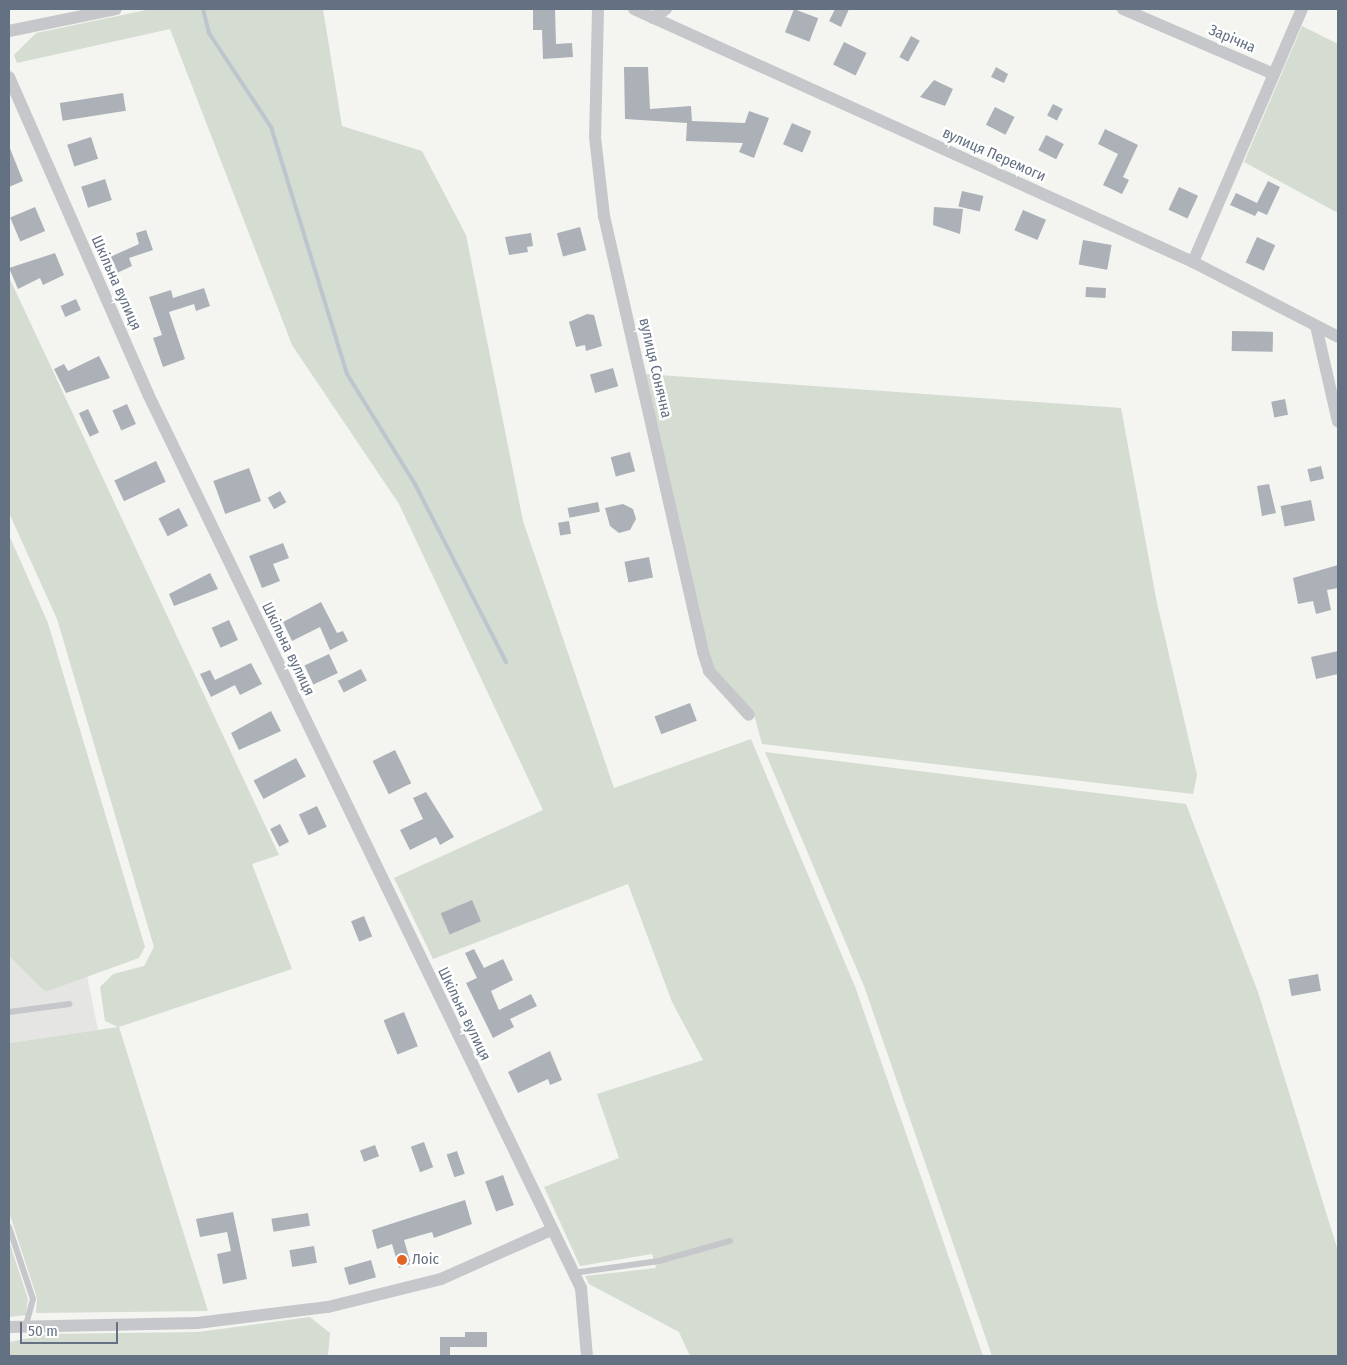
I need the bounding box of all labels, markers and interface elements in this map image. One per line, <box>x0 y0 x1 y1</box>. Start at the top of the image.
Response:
street label: Зарічна <box>1206 21 1258 57</box>
street label: вулиця Перемоги <box>940 124 1048 186</box>
street label: Шкільна вулиця <box>87 233 145 333</box>
street label: вулиця Сонячна <box>635 316 675 420</box>
street label: Шкільна вулиця <box>258 599 318 699</box>
street label: Шкільна вулиця <box>434 964 494 1064</box>
place label: Лоіс <box>412 1251 439 1269</box>
marker: Лоіс <box>396 1254 408 1266</box>
scale bar <box>22 1312 120 1344</box>
text: 50 m <box>28 1322 58 1340</box>

